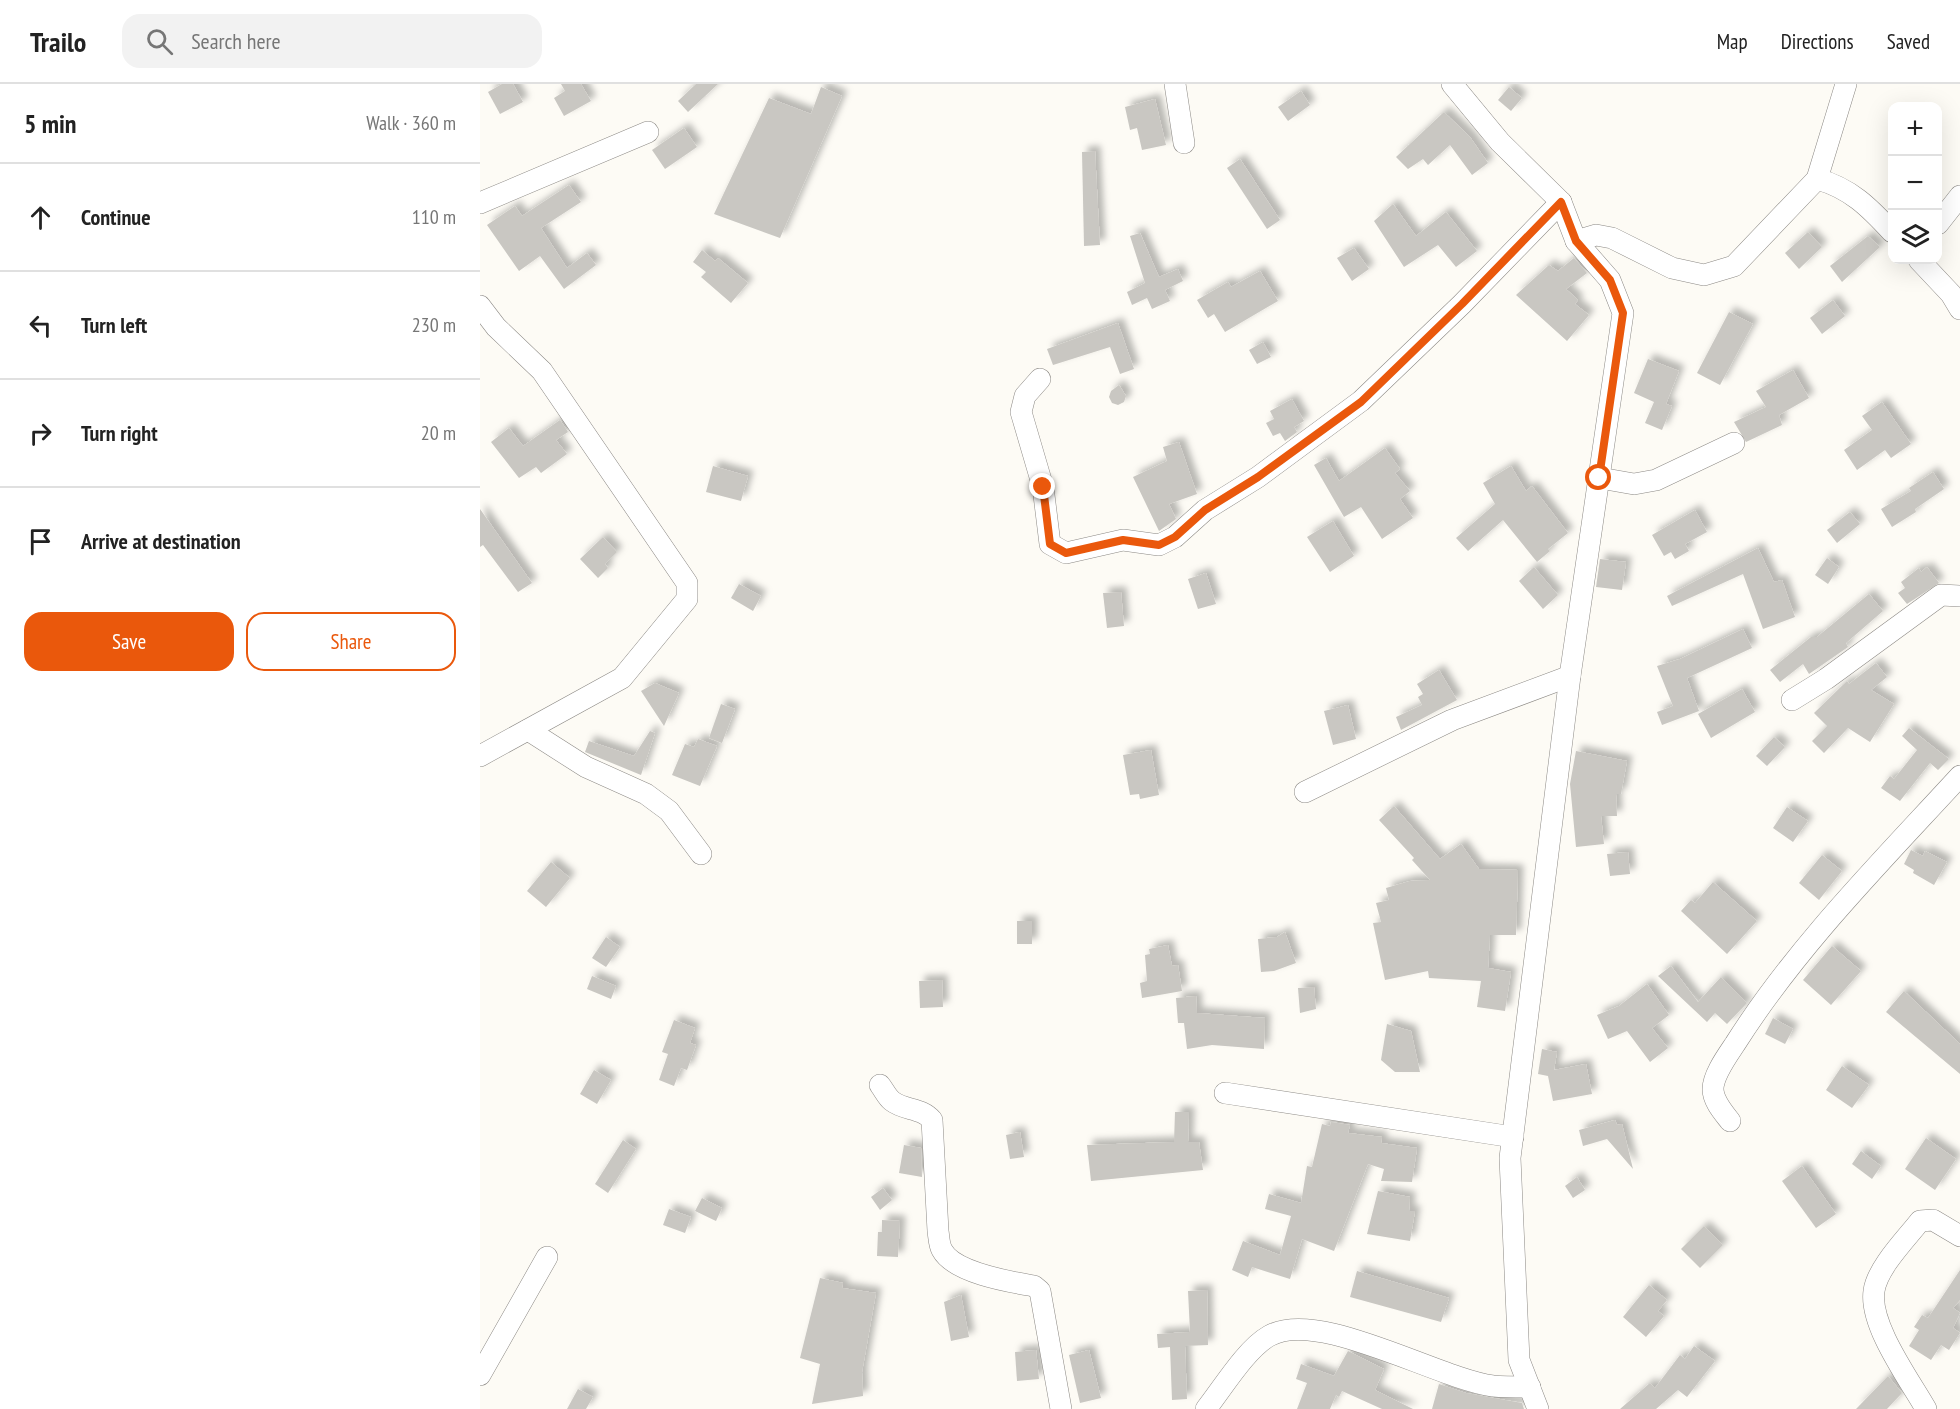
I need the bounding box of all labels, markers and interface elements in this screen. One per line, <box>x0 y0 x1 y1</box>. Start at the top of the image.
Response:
search box <box>122 14 542 68</box>
text: Trailo <box>30 23 86 60</box>
icon: search <box>143 25 176 58</box>
text: Search here <box>191 27 281 55</box>
text: Map <box>1717 28 1748 55</box>
text: Directions <box>1781 28 1854 55</box>
text: Saved <box>1887 28 1930 55</box>
map controls <box>1888 102 1942 264</box>
button: + <box>1888 102 1942 156</box>
text: 5 min <box>24 107 77 140</box>
text: Walk · 360 m <box>366 110 456 136</box>
button: − <box>1888 156 1942 210</box>
icon: ahead <box>24 201 57 234</box>
text: Continue <box>81 203 151 231</box>
text: 110 m <box>412 204 456 230</box>
button: layers <box>1888 210 1942 264</box>
icon: left <box>24 309 57 342</box>
text: Turn left <box>81 311 147 339</box>
text: 230 m <box>412 312 456 338</box>
icon: right <box>24 417 57 450</box>
text: Turn right <box>81 419 158 447</box>
text: 20 m <box>421 420 456 446</box>
route start <box>1585 464 1611 490</box>
route end <box>1029 473 1055 499</box>
icon: arrive <box>24 525 57 558</box>
text: Arrive at destination <box>81 527 241 555</box>
button: Save <box>24 612 234 671</box>
button: Share <box>246 612 456 671</box>

